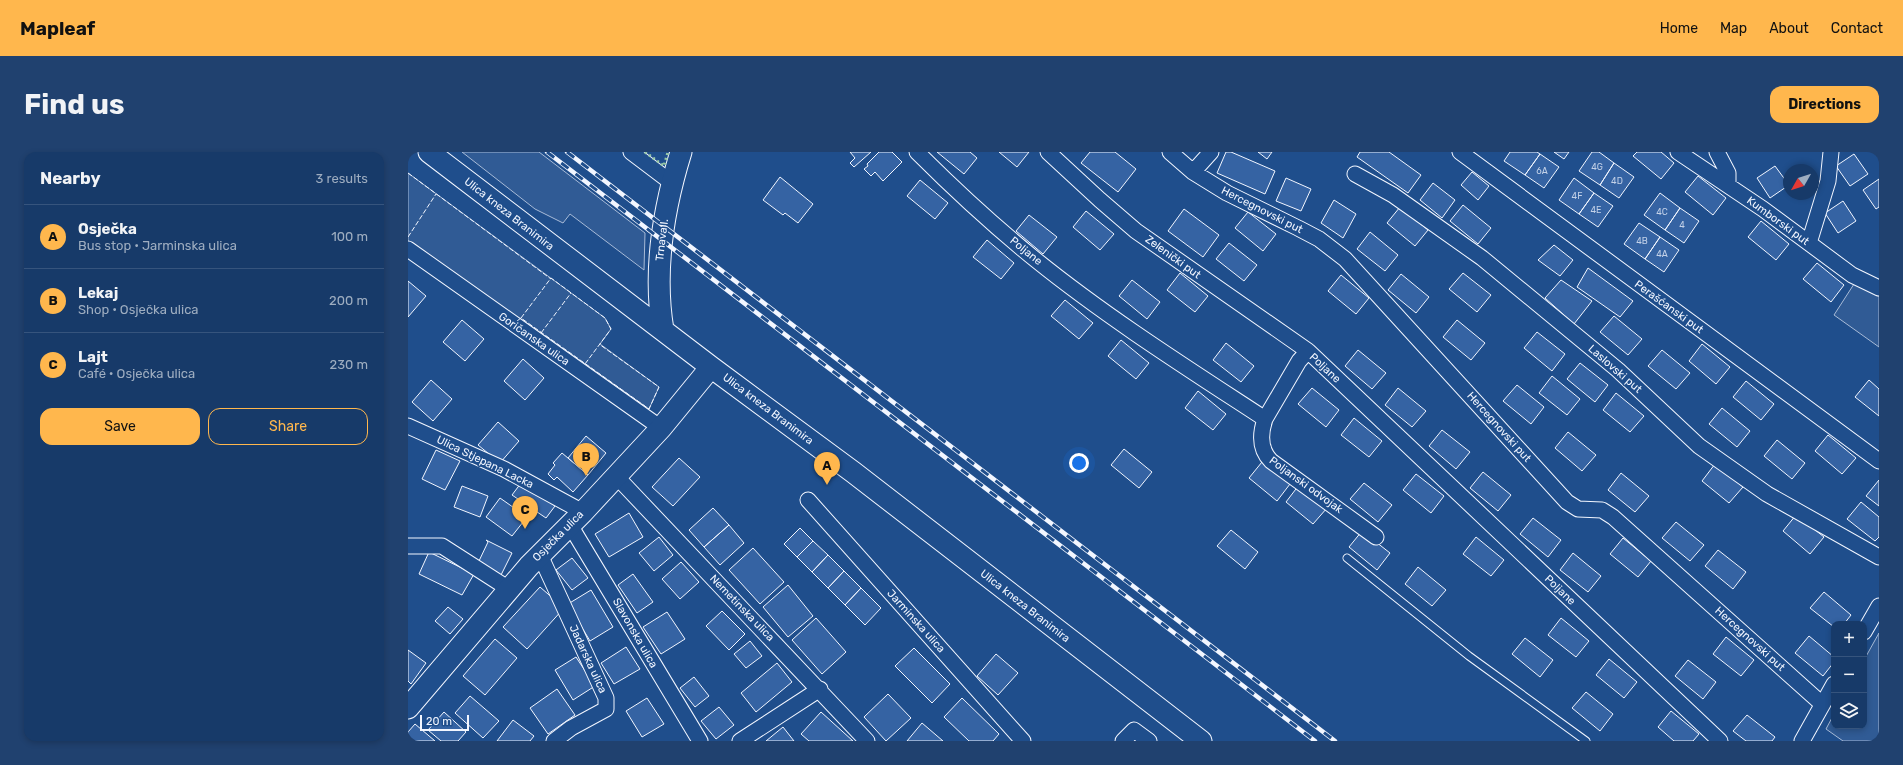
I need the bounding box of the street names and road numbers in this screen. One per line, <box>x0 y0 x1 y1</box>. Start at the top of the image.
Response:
street label: Ulica kneza Branimira <box>462 175 556 253</box>
street label: Hercegnovski put <box>1219 184 1306 236</box>
street label: Kumborski put <box>1744 194 1812 248</box>
street label: Trnava I. <box>653 218 671 262</box>
street label: Zelenički put <box>1143 233 1204 282</box>
street label: Poljane <box>1007 234 1045 268</box>
street label: Perašćanski put <box>1632 278 1706 337</box>
street label: Goričanska ulica <box>496 310 572 368</box>
street label: Laslovski put <box>1586 342 1645 396</box>
street label: Poljane <box>1307 350 1343 386</box>
street label: Ulica kneza Branimira <box>720 371 816 447</box>
street label: Hercegnovski put <box>1464 389 1534 465</box>
street label: Ulica Stjepana Lacka <box>435 433 535 491</box>
street label: Poljanski odvojak <box>1267 454 1346 516</box>
street label: Osječka ulica <box>530 508 586 564</box>
street label: Ulica kneza Branimira <box>978 567 1072 645</box>
street label: Nemetinska ulica <box>707 572 777 644</box>
street label: Poljane <box>1542 572 1578 608</box>
street label: Jarminska ulica <box>884 587 948 655</box>
street label: Slavonska ulica <box>610 596 660 670</box>
street label: Hercegnovski put <box>1712 604 1788 674</box>
street label: Jadarska ulica <box>567 623 609 695</box>

